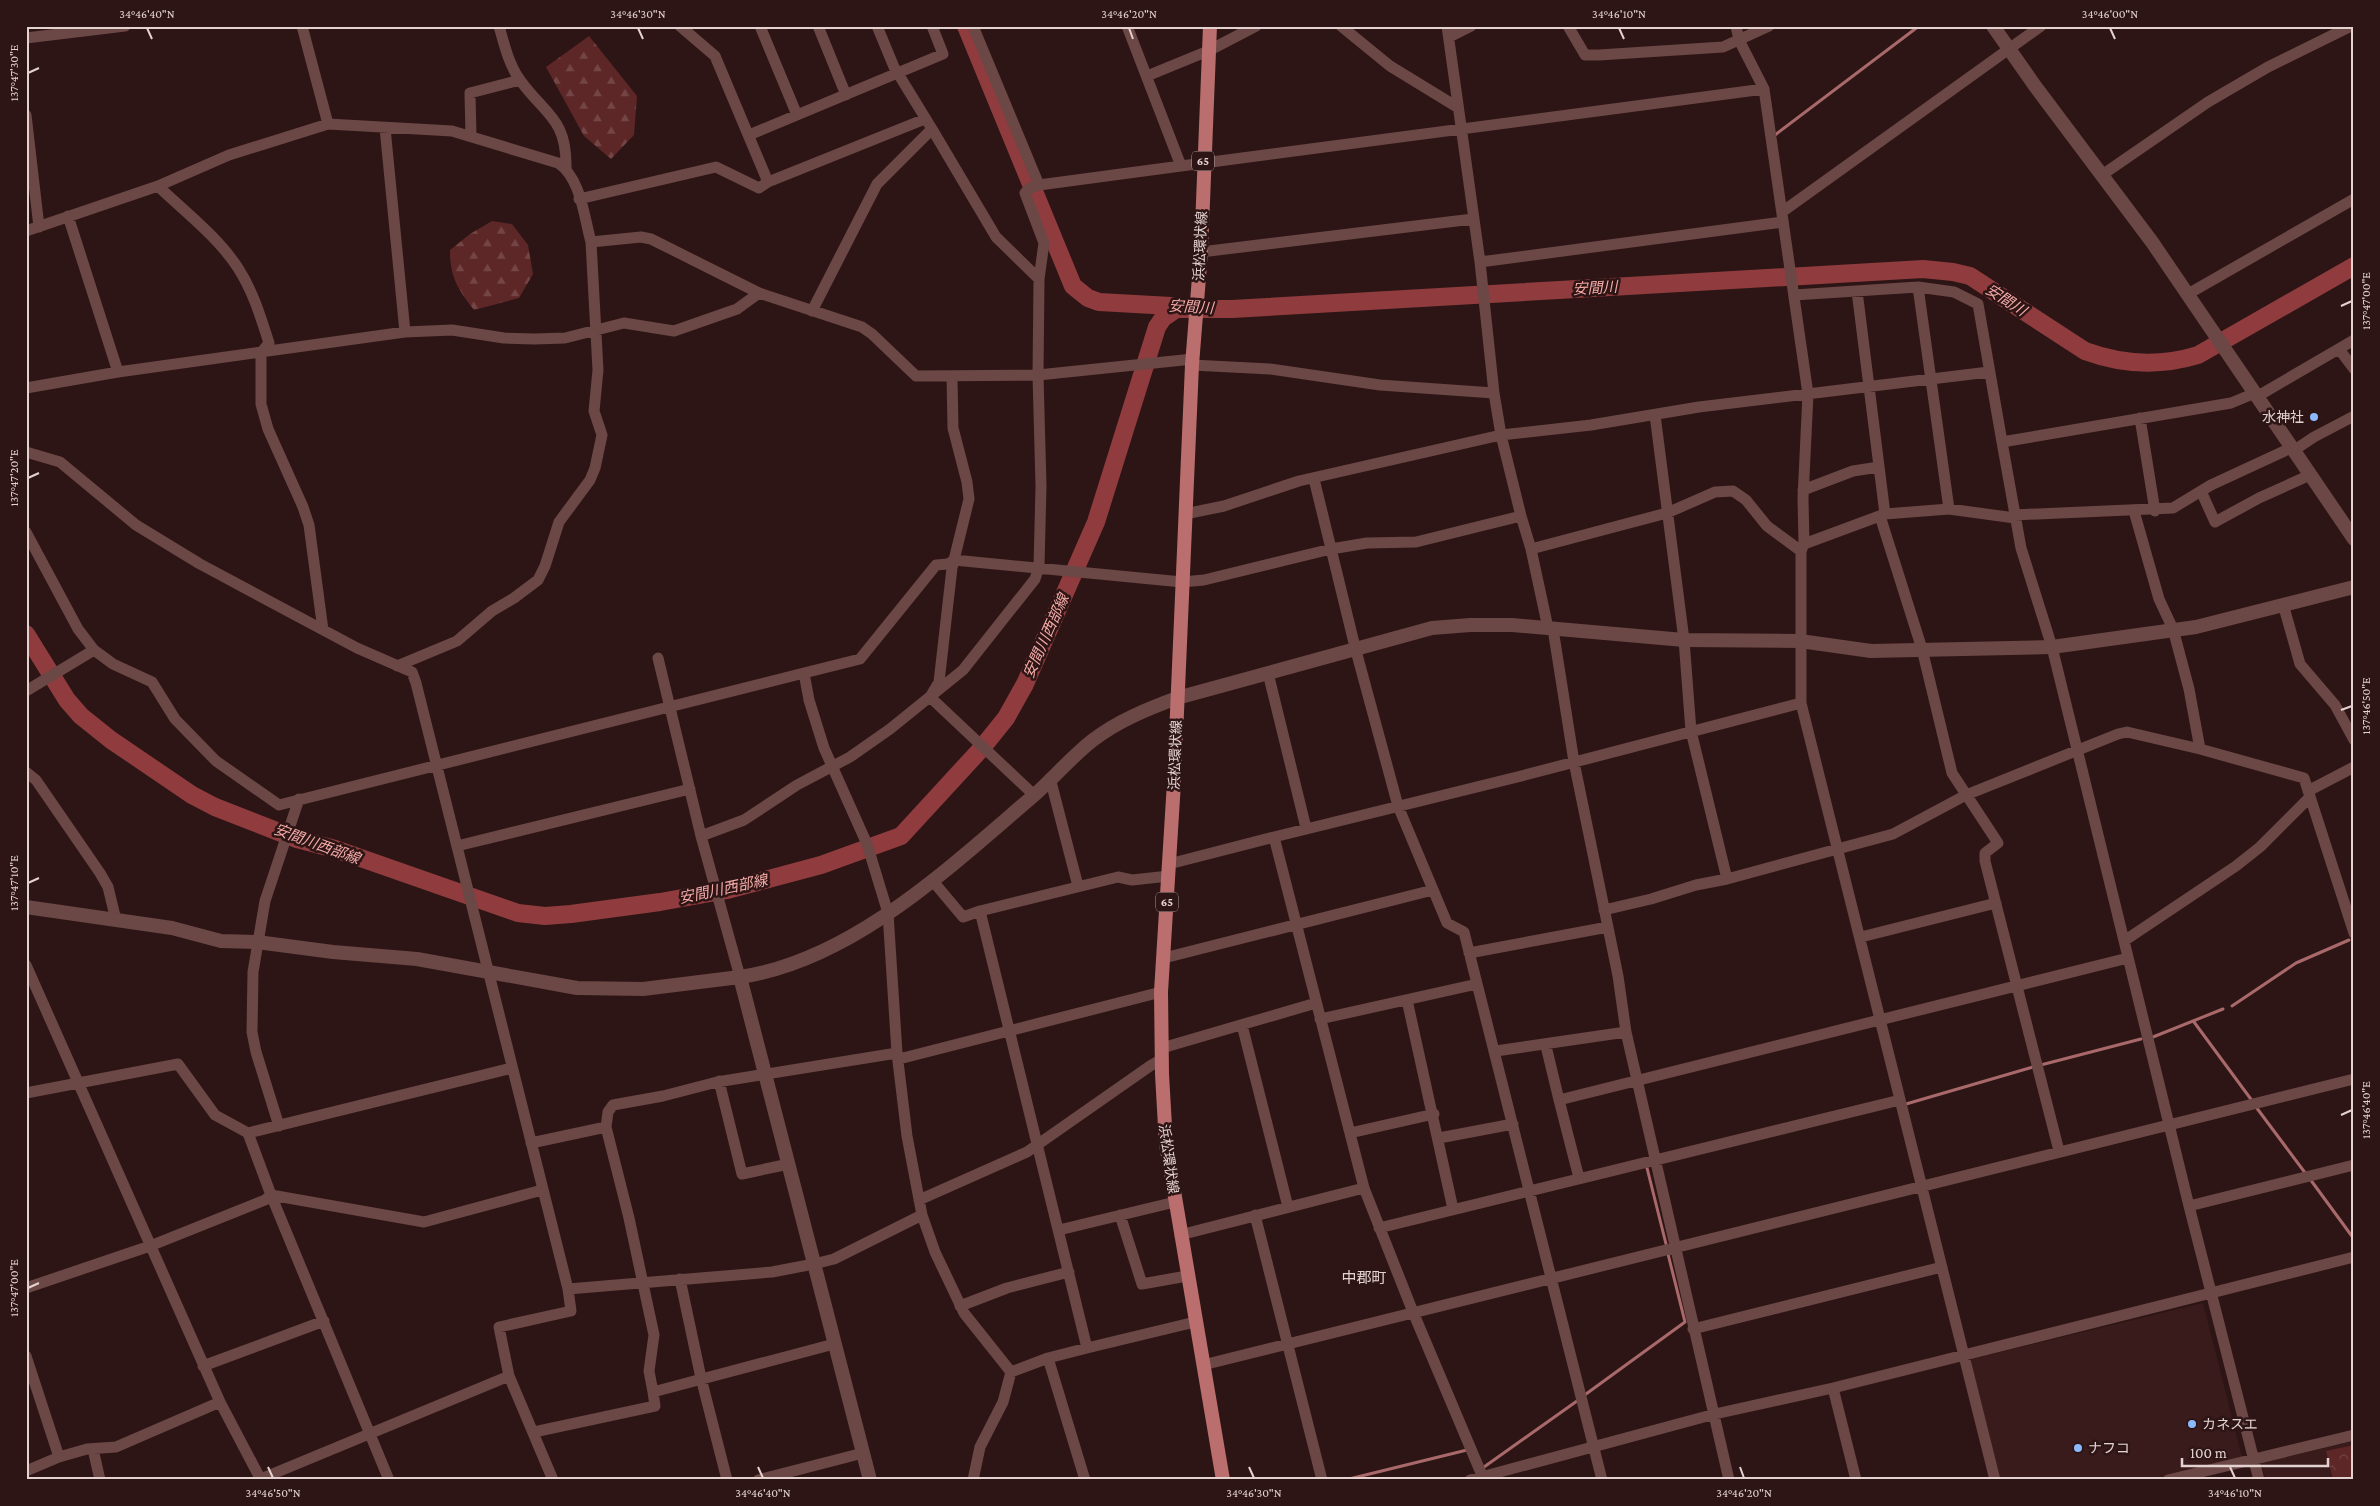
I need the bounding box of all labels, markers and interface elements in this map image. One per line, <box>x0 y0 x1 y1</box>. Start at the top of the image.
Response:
text: 34°46'40"N <box>119 7 175 21</box>
text: 34°46'30"N <box>610 7 666 21</box>
text: 34°46'20"N <box>1101 7 1157 21</box>
text: 34°46'10"N <box>1592 7 1646 21</box>
text: 34°46'00"N <box>2082 7 2138 21</box>
text: 137°47'30"E <box>7 44 21 101</box>
road number: 65 <box>1192 152 1214 170</box>
street label: 浜松環状線 <box>1190 211 1210 281</box>
text: 137°47'00"E <box>2359 272 2373 330</box>
water label: 安間川 <box>1572 279 1620 297</box>
water label: 安間川 <box>1983 281 2031 320</box>
water label: 安間川 <box>1168 298 1216 316</box>
place label: 水神社 <box>2262 409 2304 425</box>
marker: 水神社 <box>2308 411 2320 423</box>
text: 137°47'20"E <box>7 449 21 506</box>
water label: 安間川西部線 <box>1020 590 1072 680</box>
text: 137°46'50"E <box>2359 677 2373 735</box>
street label: 浜松環状線 <box>1166 720 1184 790</box>
water label: 安間川西部線 <box>272 821 364 868</box>
text: 137°47'10"E <box>7 855 21 911</box>
water label: 安間川西部線 <box>677 871 771 906</box>
road number: 65 <box>1156 892 1178 912</box>
text: 137°46'40"E <box>2359 1081 2373 1139</box>
street label: 浜松環状線 <box>1156 1123 1182 1195</box>
text: 137°47'00"E <box>7 1259 21 1317</box>
district label: 中郡町 <box>1341 1270 1387 1286</box>
place label: カネスエ <box>2202 1416 2258 1432</box>
marker: カネスエ <box>2186 1418 2198 1430</box>
scale bar <box>2182 1436 2329 1468</box>
place label: ナフコ <box>2088 1440 2130 1456</box>
marker: ナフコ <box>2072 1442 2084 1454</box>
text: 100 m <box>2190 1445 2227 1461</box>
text: 34°46'50"N <box>245 1486 301 1500</box>
text: 34°46'40"N <box>735 1486 791 1500</box>
text: 34°46'30"N <box>1226 1486 1282 1500</box>
text: 34°46'20"N <box>1716 1486 1772 1500</box>
text: 34°46'10"N <box>2208 1486 2262 1500</box>

